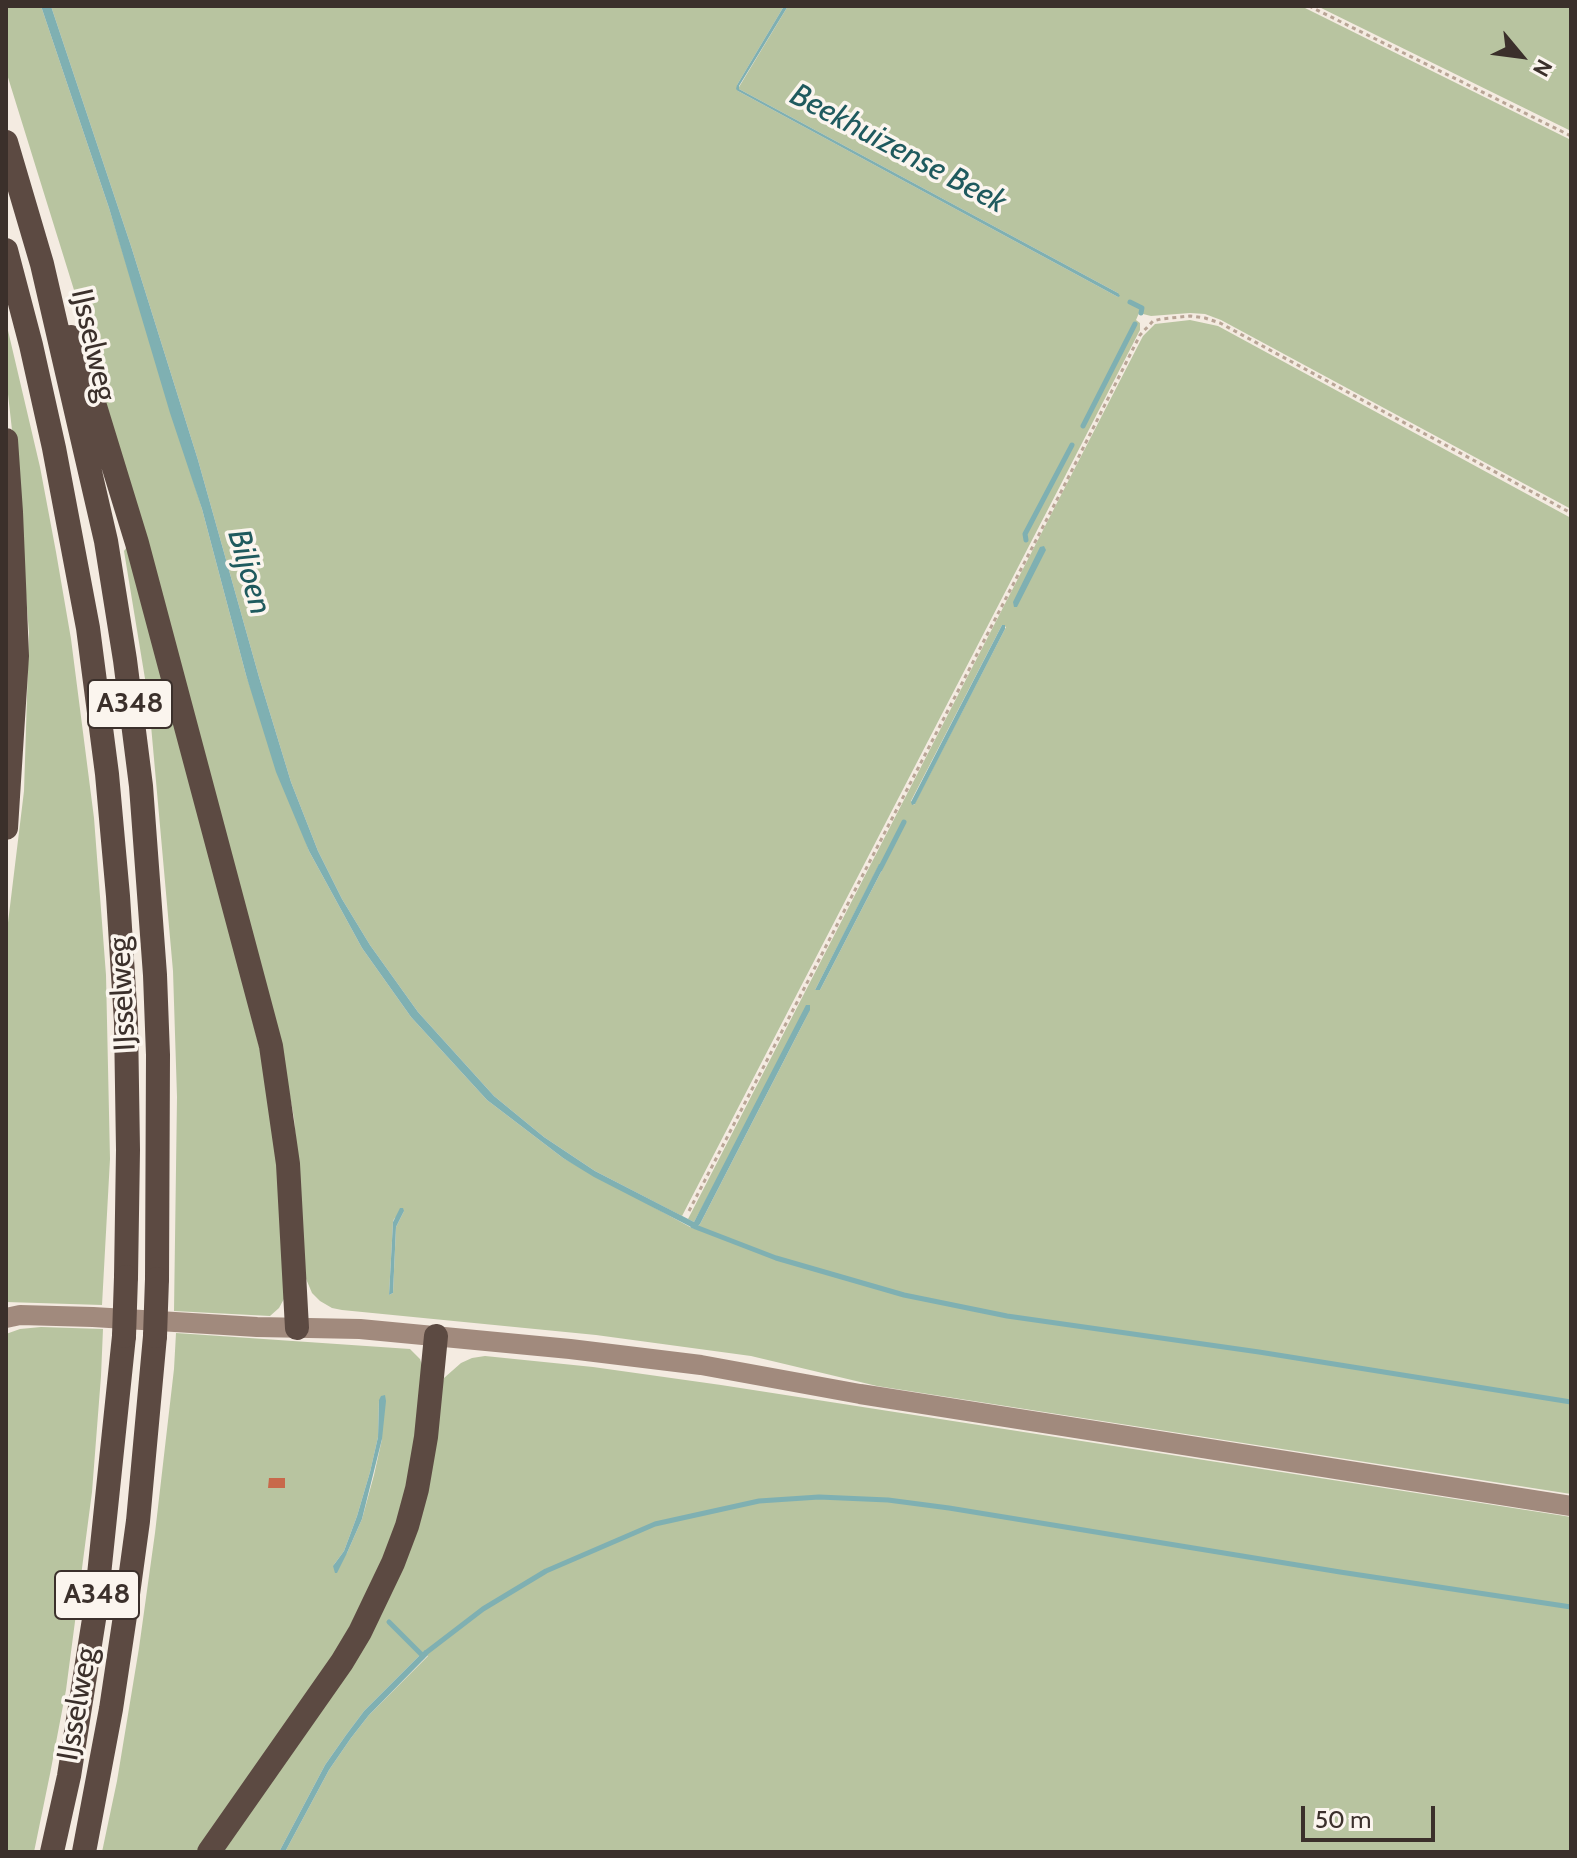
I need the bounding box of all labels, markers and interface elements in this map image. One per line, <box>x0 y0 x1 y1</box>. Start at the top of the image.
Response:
north arrow <box>1481 16 1561 96</box>
text: N <box>1527 55 1558 81</box>
water label: Beekhuizense Beek <box>783 76 1013 222</box>
street label: IJsselweg <box>63 285 123 405</box>
water label: Biljoen <box>219 525 279 619</box>
road number: A348 <box>88 680 172 728</box>
street label: IJsselweg <box>102 936 144 1052</box>
road number: A348 <box>55 1571 139 1619</box>
street label: IJsselweg <box>50 1645 106 1763</box>
scale bar <box>1305 1790 1439 1840</box>
text: 50 m <box>1315 1805 1371 1834</box>

